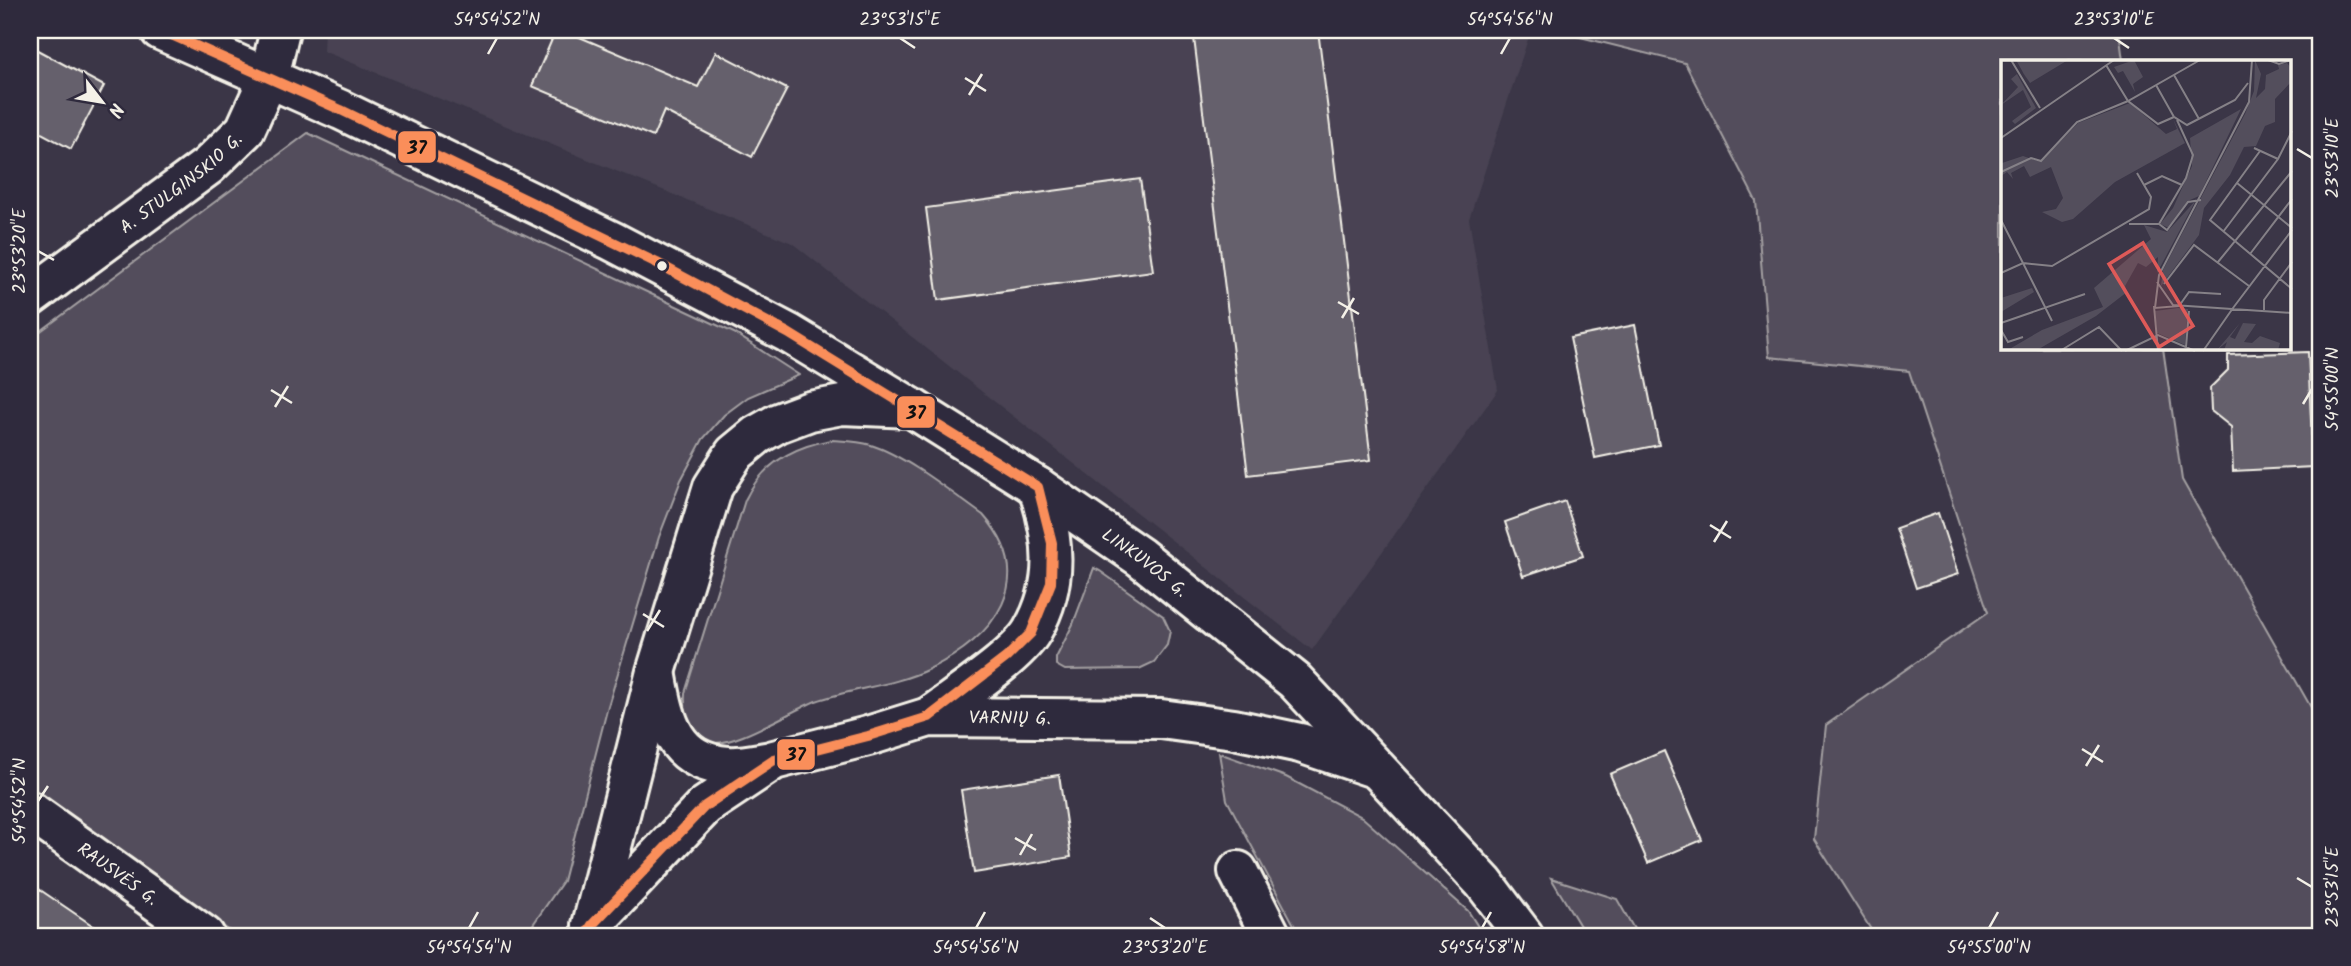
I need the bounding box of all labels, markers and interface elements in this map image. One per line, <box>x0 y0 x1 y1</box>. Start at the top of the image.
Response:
text: 54°54'52"N <box>454 6 540 35</box>
text: 23°53'15"E <box>859 6 941 35</box>
text: 54°54'56"N <box>1467 6 1553 35</box>
text: 23°53'10"E <box>2074 6 2155 35</box>
inset map <box>2001 60 2292 350</box>
north arrow <box>66 66 136 136</box>
text: N <box>99 97 131 123</box>
text: 23°53'10"E <box>2319 117 2348 198</box>
street label: A. STULGINSKIO G. <box>114 127 250 242</box>
line badge: 37 <box>397 130 437 164</box>
text: 37 <box>406 134 428 164</box>
text: 23°53'20"E <box>6 208 35 294</box>
unlabelled marker <box>655 259 669 273</box>
text: 54°55'00"N <box>2319 347 2348 431</box>
line badge: 37 <box>896 395 936 429</box>
text: 37 <box>905 399 927 429</box>
street label: LINKUVOS G. <box>1095 522 1193 606</box>
street label: VARNIŲ G. <box>969 704 1051 734</box>
line badge: 37 <box>776 738 816 771</box>
text: 37 <box>785 741 807 771</box>
text: 54°54'52"N <box>6 758 35 844</box>
street label: RAUSVĖS G. <box>70 836 164 914</box>
text: 23°53'15"E <box>2319 846 2348 928</box>
text: 54°54'54"N <box>426 934 512 963</box>
text: 54°54'56"N <box>933 934 1019 963</box>
text: 23°53'20"E <box>1122 934 1208 963</box>
text: 54°54'58"N <box>1439 934 1525 963</box>
text: 54°55'00"N <box>1947 934 2031 963</box>

